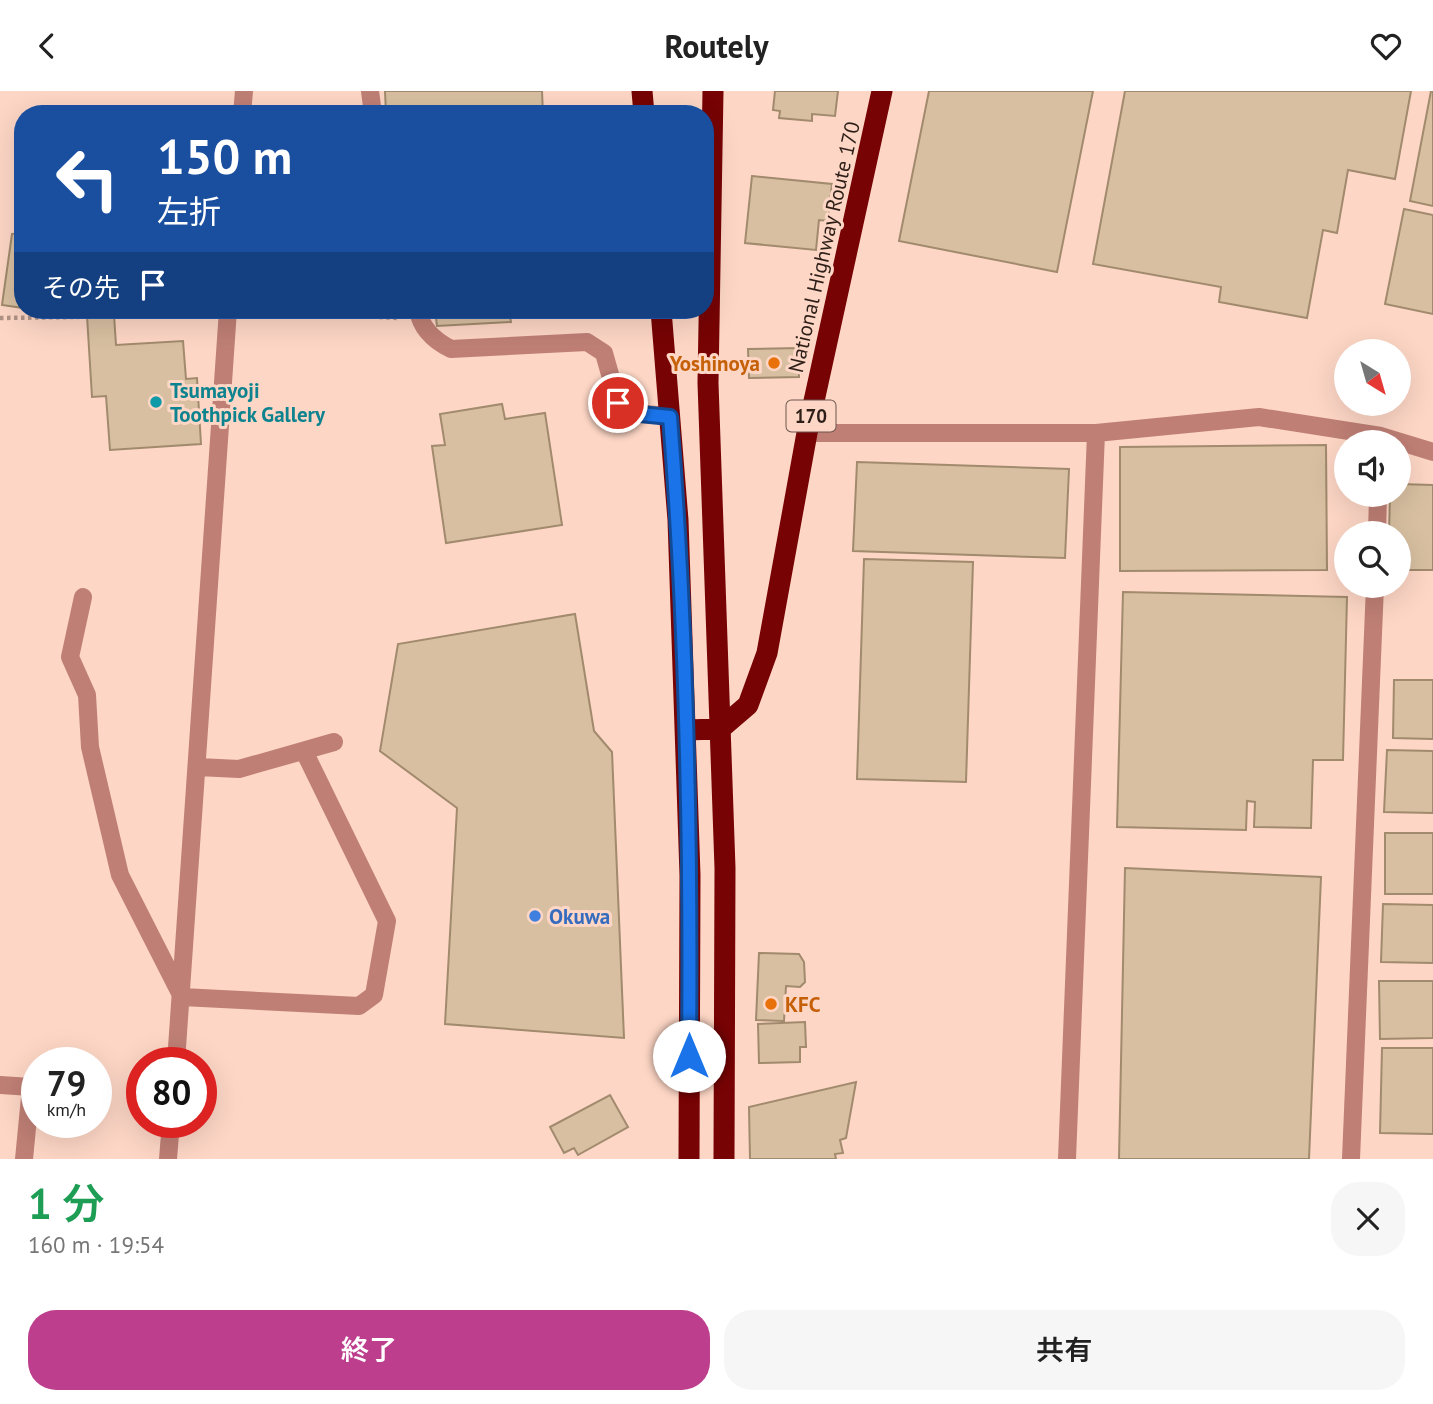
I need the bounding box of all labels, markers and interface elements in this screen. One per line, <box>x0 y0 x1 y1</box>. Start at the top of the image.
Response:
text: Routely <box>664 25 769 67</box>
icon: back <box>28 27 66 65</box>
icon: heart <box>1367 27 1405 65</box>
street label: National Highway Route 170 <box>782 119 866 375</box>
text: 150 m <box>157 124 292 188</box>
icon: left <box>42 133 133 224</box>
text: 左折 <box>157 190 221 232</box>
icon: arrive <box>134 266 172 304</box>
text: その先 <box>42 271 120 304</box>
north arrow <box>1334 339 1410 417</box>
map controls <box>1334 339 1411 598</box>
place label: Yoshinoya <box>669 350 760 377</box>
marker: Yoshinoya <box>766 355 782 371</box>
pin <box>588 373 648 433</box>
place label: Tsumayoji Toothpick Gallery <box>170 377 326 428</box>
icon: arrive <box>599 384 637 422</box>
marker: Tsumayoji Toothpick Gallery <box>148 394 164 410</box>
road number: 170 <box>786 401 836 431</box>
button: sound <box>1334 430 1411 507</box>
button: search <box>1334 521 1411 598</box>
place label: Okuwa <box>549 903 610 930</box>
marker: Okuwa <box>527 908 543 924</box>
place label: KFC <box>785 991 821 1018</box>
marker: KFC <box>763 996 779 1012</box>
position arrow <box>652 1019 726 1093</box>
speed limit sign: 80 <box>126 1047 217 1138</box>
text: 79 <box>47 1060 86 1106</box>
text: km/h <box>47 1098 86 1121</box>
text: 1 分 <box>28 1176 104 1231</box>
button: close <box>1331 1182 1405 1256</box>
text: 160 m · 19:54 <box>28 1230 164 1259</box>
button: 終了 <box>28 1310 710 1390</box>
button: 共有 <box>724 1310 1405 1390</box>

